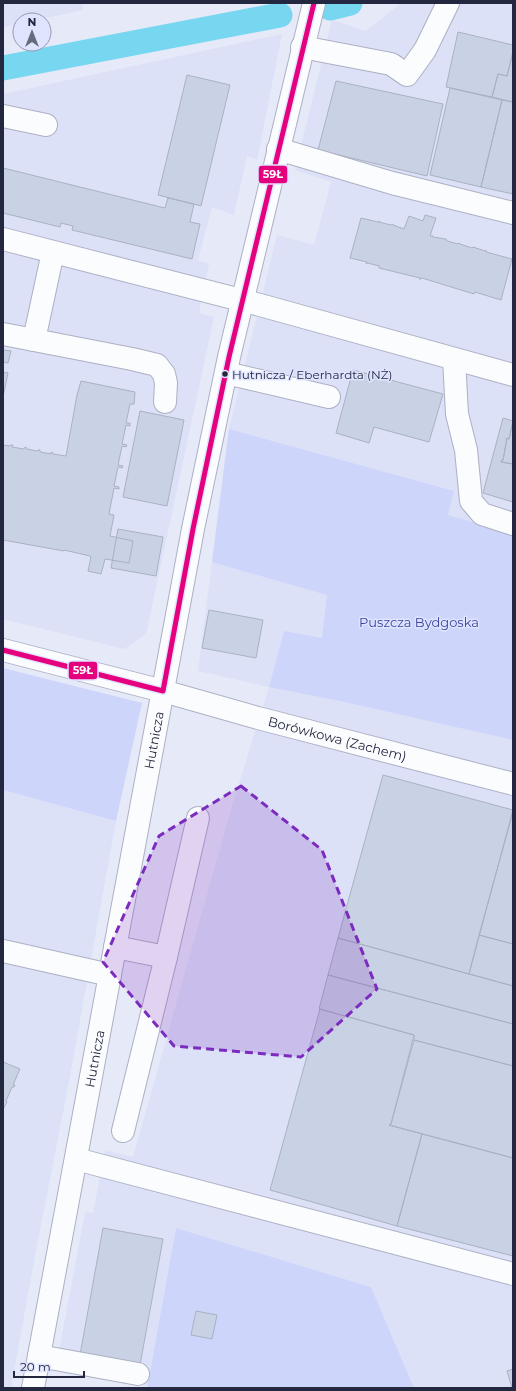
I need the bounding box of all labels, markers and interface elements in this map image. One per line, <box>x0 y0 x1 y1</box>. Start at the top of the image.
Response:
north arrow <box>12 12 52 52</box>
text: N <box>28 15 36 29</box>
line badge: 59Ł <box>258 165 288 184</box>
text: 59Ł <box>263 167 283 181</box>
place label: Hutnicza / Eberhardta (NŻ) <box>232 367 393 382</box>
marker: Hutnicza / Eberhardta (NŻ) <box>220 369 230 379</box>
park label: Puszcza Bydgoska <box>359 614 479 630</box>
line badge: 59Ł <box>68 661 98 680</box>
text: 59Ł <box>73 663 93 677</box>
street label: Hutnicza <box>140 710 167 770</box>
street label: Borówkowa (Zachem) <box>266 713 408 764</box>
street label: Hutnicza <box>81 1028 108 1089</box>
scale bar <box>14 1353 84 1379</box>
text: 20 m <box>20 1359 51 1374</box>

